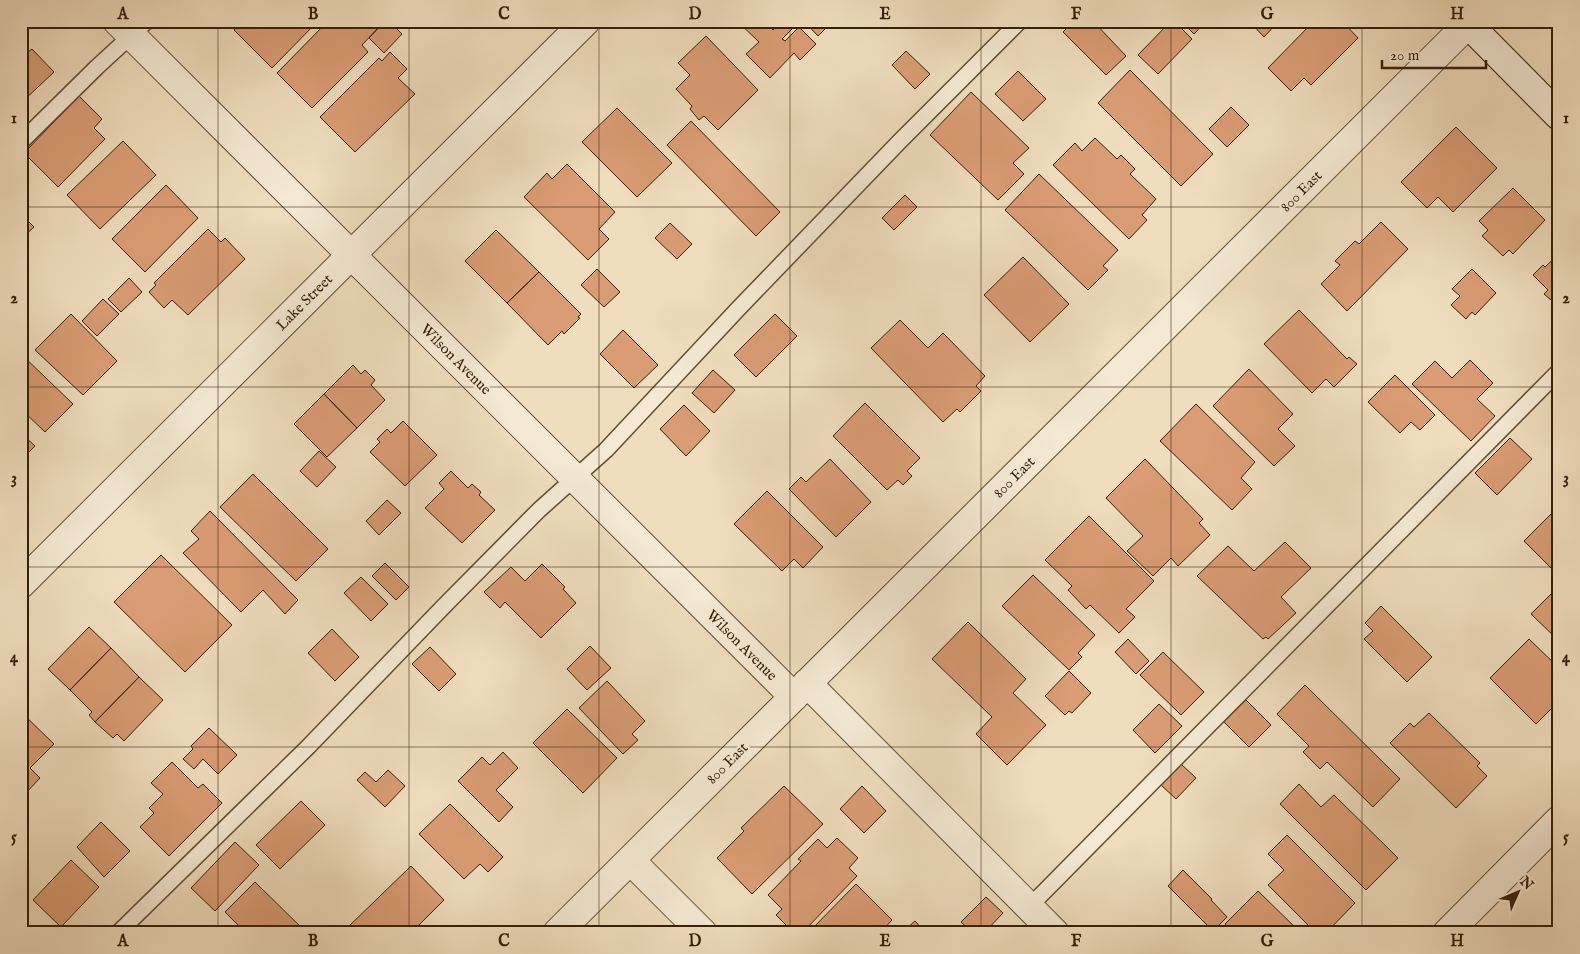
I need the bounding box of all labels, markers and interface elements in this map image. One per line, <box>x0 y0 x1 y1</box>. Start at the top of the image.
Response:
text: A <box>117 5 130 25</box>
text: B <box>308 5 319 25</box>
text: C <box>498 5 510 25</box>
text: D <box>689 5 702 25</box>
text: E <box>879 5 891 25</box>
text: F <box>1071 5 1082 25</box>
text: G <box>1261 5 1274 25</box>
text: H <box>1450 5 1464 25</box>
scale bar <box>1382 38 1486 70</box>
text: 20 m <box>1390 46 1420 65</box>
text: 1 <box>11 109 17 129</box>
text: 1 <box>1563 109 1569 129</box>
street label: 800 East <box>1277 167 1326 216</box>
street label: Lake Street <box>272 270 337 335</box>
text: 2 <box>10 289 18 309</box>
text: 2 <box>1562 289 1570 309</box>
street label: Wilson Avenue <box>416 320 495 399</box>
street label: 800 East <box>990 453 1039 502</box>
text: 3 <box>11 469 17 489</box>
text: 3 <box>1563 469 1569 489</box>
street label: Wilson Avenue <box>702 606 781 685</box>
text: 4 <box>10 648 19 668</box>
text: 4 <box>1562 648 1571 668</box>
street label: 800 East <box>703 739 752 788</box>
text: 5 <box>11 828 17 848</box>
text: 5 <box>1563 828 1569 848</box>
north arrow <box>1492 866 1542 916</box>
text: N <box>1515 872 1537 894</box>
text: A <box>117 932 130 952</box>
text: B <box>308 932 319 952</box>
text: C <box>498 932 510 952</box>
text: D <box>689 932 702 952</box>
text: E <box>879 932 891 952</box>
text: F <box>1071 932 1082 952</box>
text: G <box>1261 932 1274 952</box>
text: H <box>1450 932 1464 952</box>

